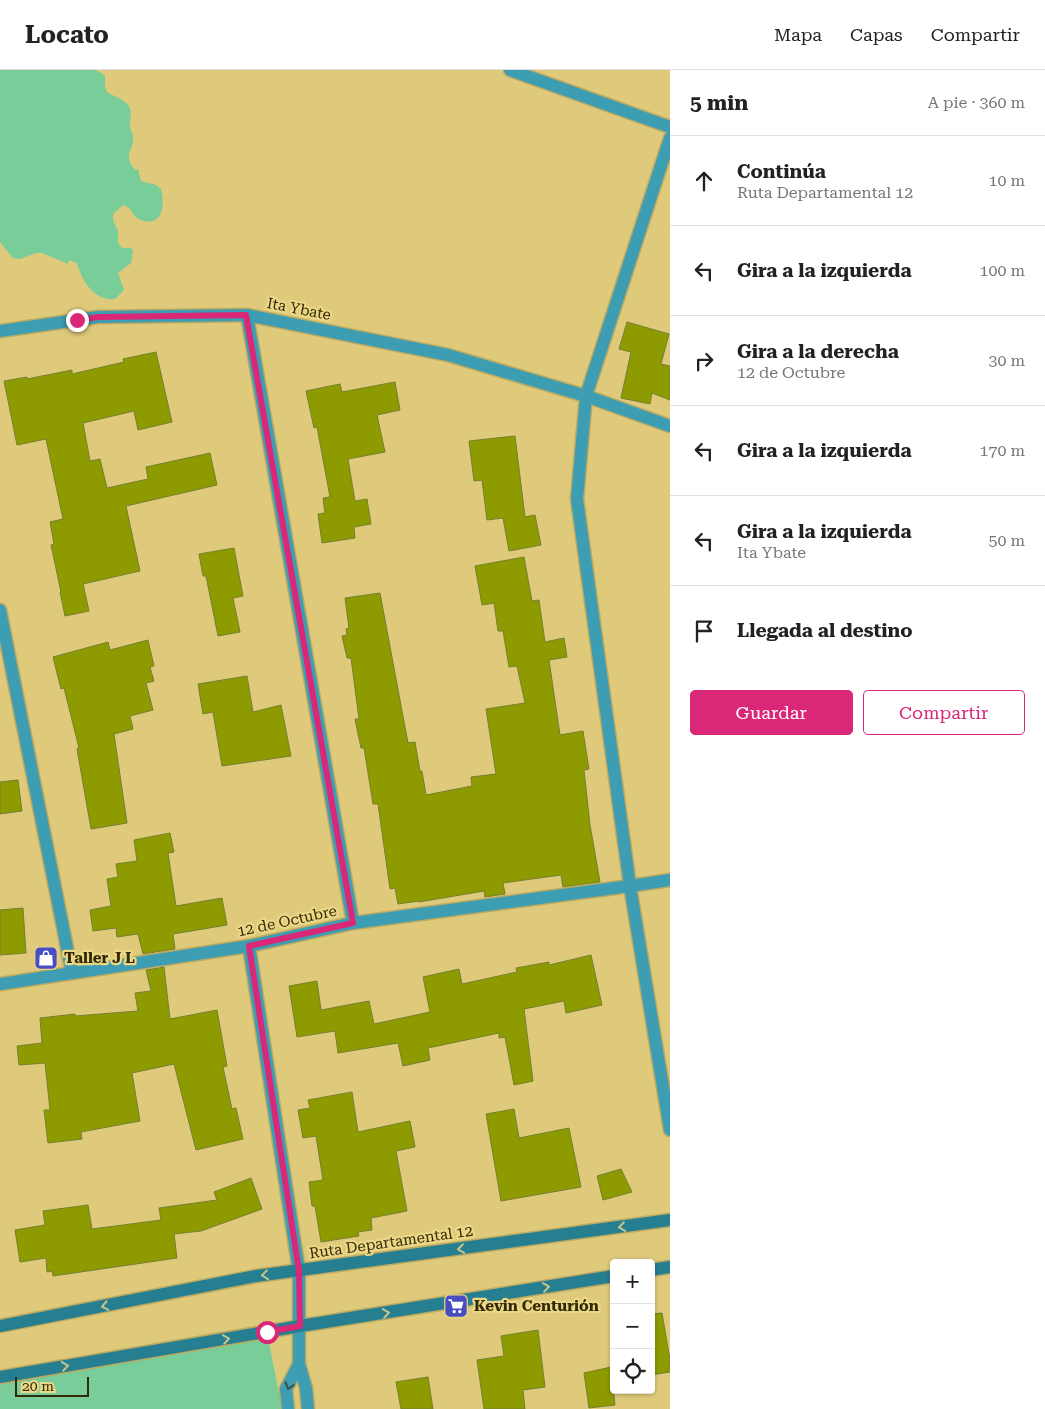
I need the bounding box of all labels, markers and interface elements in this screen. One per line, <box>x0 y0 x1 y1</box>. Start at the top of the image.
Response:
text: Locato <box>25 21 109 49</box>
text: Mapa <box>774 24 822 45</box>
text: Capas <box>850 24 903 45</box>
text: Compartir <box>931 24 1020 45</box>
text: 5 min <box>690 91 748 115</box>
text: A pie · 360 m <box>928 93 1025 112</box>
text: Continúa <box>737 160 826 183</box>
icon: ahead <box>690 167 718 195</box>
text: 10 m <box>988 171 1025 190</box>
text: Ruta Departamental 12 <box>737 183 913 202</box>
icon: left <box>690 257 718 285</box>
text: Gira a la izquierda <box>737 259 912 282</box>
text: 100 m <box>979 261 1025 280</box>
street label: Ita Ybate <box>265 294 333 324</box>
route end <box>66 309 89 332</box>
text: Gira a la derecha <box>737 340 899 363</box>
icon: right <box>690 347 718 375</box>
text: 30 m <box>988 351 1025 370</box>
text: 12 de Octubre <box>737 363 845 382</box>
icon: left <box>690 437 718 465</box>
text: Gira a la izquierda <box>737 439 912 462</box>
text: 170 m <box>979 441 1025 460</box>
text: Gira a la izquierda <box>737 520 912 543</box>
icon: left <box>690 527 718 555</box>
text: 50 m <box>988 531 1025 550</box>
text: Ita Ybate <box>737 543 806 562</box>
icon: arrive <box>690 617 718 645</box>
text: Llegada al destino <box>737 619 913 642</box>
button: Guardar <box>690 690 853 735</box>
button: Compartir <box>863 690 1025 735</box>
street label: 12 de Octubre <box>235 902 339 940</box>
shop icon: Taller J L <box>33 945 59 971</box>
place label: Taller J L <box>64 949 135 967</box>
one-way arrow <box>617 1221 626 1231</box>
street label: Ruta Departamental 12 <box>308 1222 474 1262</box>
one-way arrow <box>456 1243 465 1253</box>
map controls <box>610 1259 655 1394</box>
button: + <box>610 1259 655 1304</box>
one-way arrow <box>261 1269 269 1280</box>
one-way arrow <box>543 1282 551 1293</box>
supermarket icon: Kevin Centurión <box>443 1293 469 1319</box>
place label: Kevin Centurión <box>474 1297 599 1315</box>
one-way arrow <box>101 1300 110 1310</box>
button: − <box>610 1304 655 1349</box>
one-way arrow <box>382 1308 390 1318</box>
route start <box>256 1321 279 1344</box>
one-way arrow <box>221 1335 230 1345</box>
button: locate <box>610 1349 655 1394</box>
one-way arrow <box>61 1361 70 1371</box>
scale bar <box>15 1374 89 1397</box>
text: 20 m <box>22 1378 54 1394</box>
one-way arrow <box>285 1381 295 1390</box>

